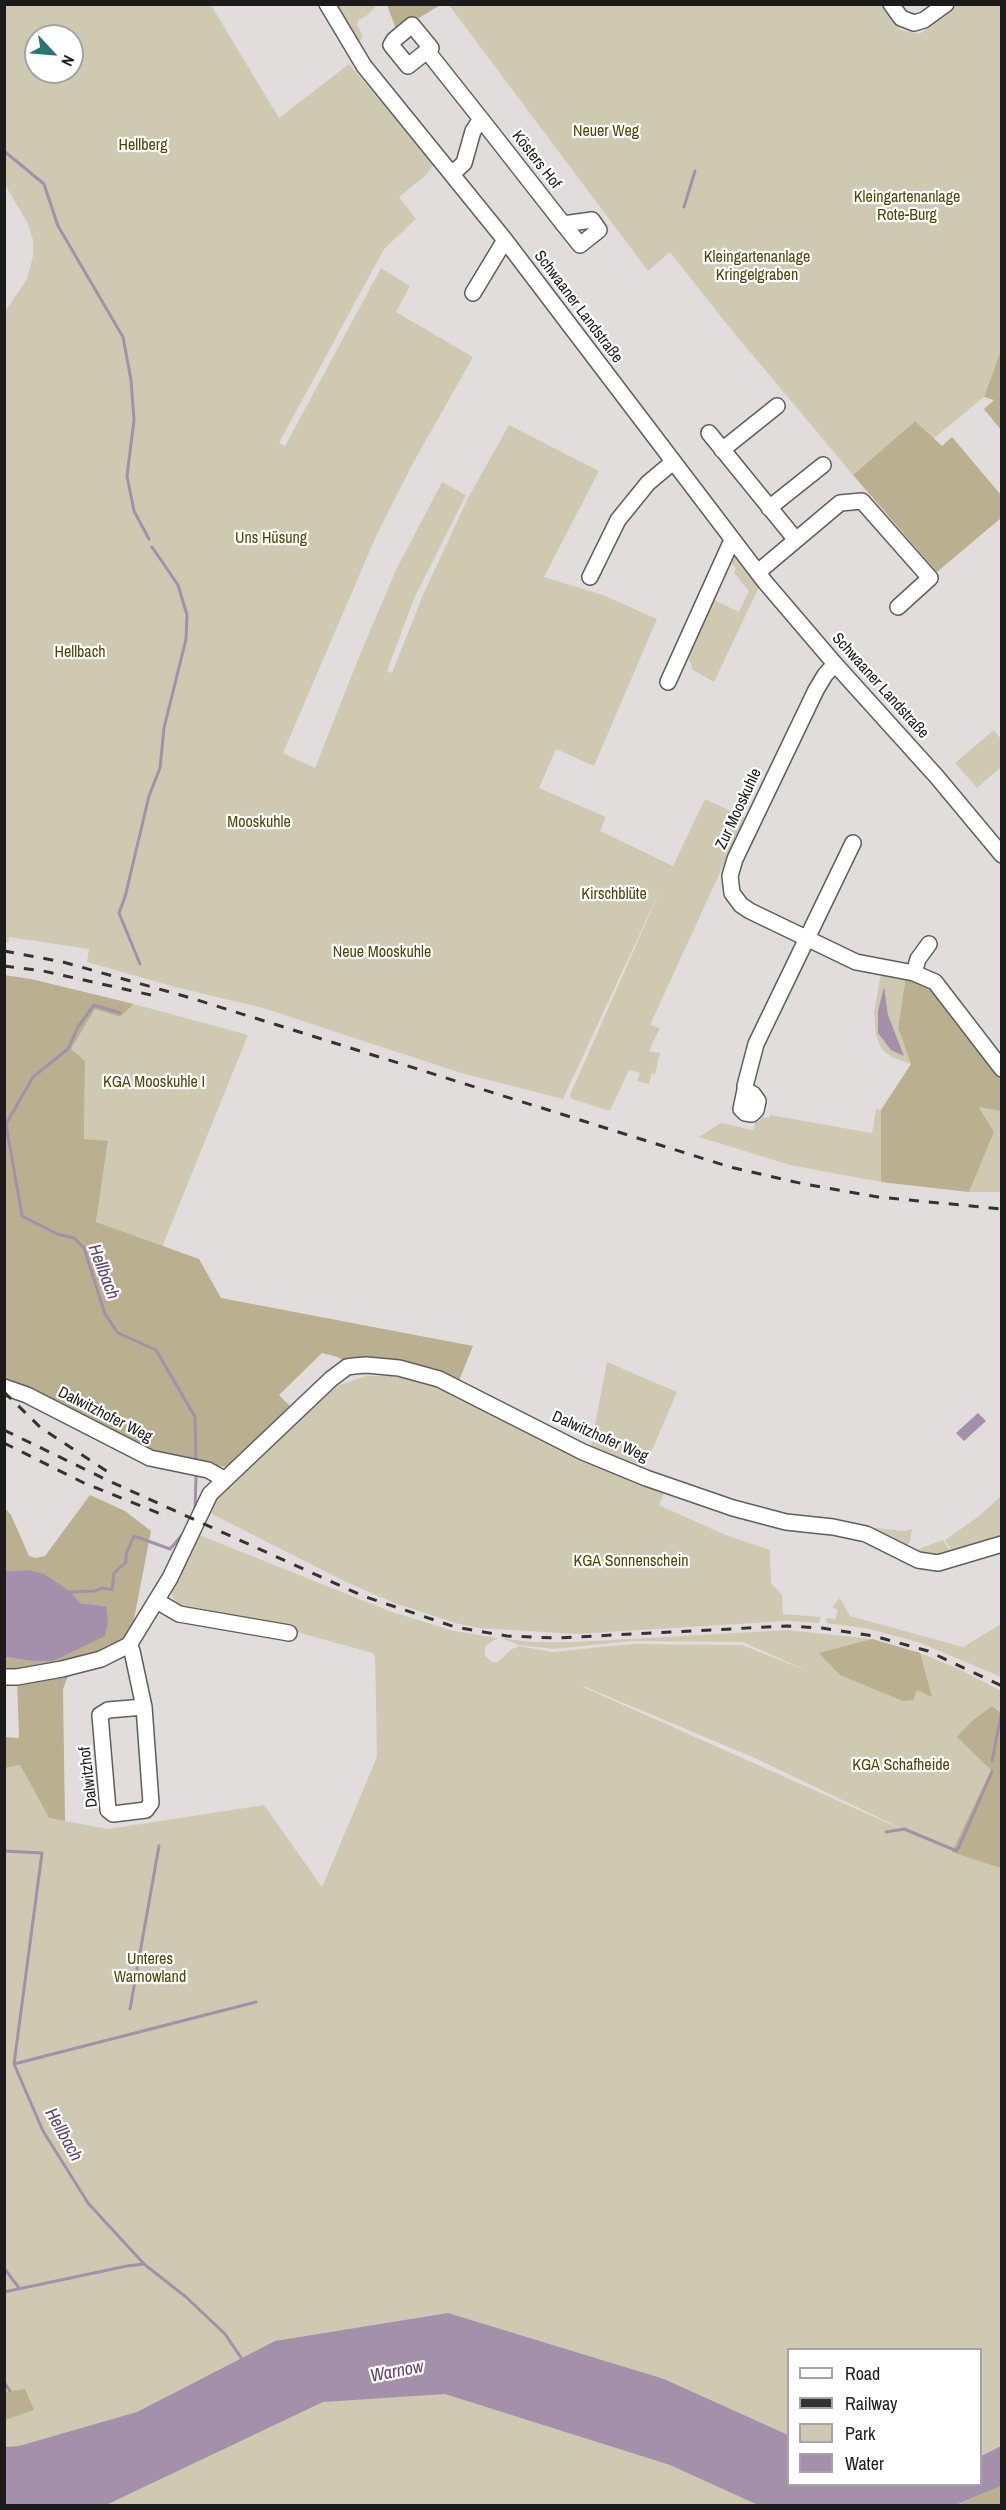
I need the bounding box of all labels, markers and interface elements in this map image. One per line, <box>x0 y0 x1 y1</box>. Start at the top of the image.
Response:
north arrow <box>24 24 84 84</box>
text: N <box>56 52 80 70</box>
park label: Neuer Weg <box>573 122 639 142</box>
street label: Kösters Hof <box>507 127 565 193</box>
park label: Hellberg <box>119 136 167 156</box>
park label: Kleingartenanlage Rote-Burg <box>854 188 960 226</box>
street label: Schwaaner Landstraße <box>530 247 626 367</box>
park label: Kleingartenanlage Kringelgraben <box>704 248 810 286</box>
park label: Uns Hüsung <box>235 529 307 549</box>
street label: Schwaaner Landstraße <box>827 629 933 743</box>
park label: Hellbach <box>54 643 106 663</box>
street label: Zur Mooskuhle <box>712 766 766 852</box>
park label: Mooskuhle <box>227 813 291 833</box>
park label: Kirschblüte <box>581 885 647 905</box>
park label: Neue Mooskuhle <box>333 943 431 963</box>
park label: KGA Mooskuhle I <box>103 1073 205 1093</box>
water label: Hellbach <box>83 1241 123 1303</box>
street label: Dalwitzhofer Weg <box>55 1383 155 1447</box>
street label: Dalwitzhofer Weg <box>549 1407 651 1467</box>
park label: KGA Sonnenschein <box>573 1552 689 1572</box>
street label: Dalwitzhof <box>76 1745 102 1809</box>
park label: KGA Schafheide <box>852 1756 950 1776</box>
park label: Unteres Warnowland <box>114 1950 186 1988</box>
water label: Hellbach <box>40 2105 86 2165</box>
legend <box>787 2348 982 2486</box>
water label: Warnow <box>369 2356 425 2388</box>
text: Road <box>845 2361 880 2386</box>
text: Railway <box>845 2391 898 2416</box>
text: Park <box>845 2421 875 2446</box>
text: Water <box>845 2451 884 2476</box>

